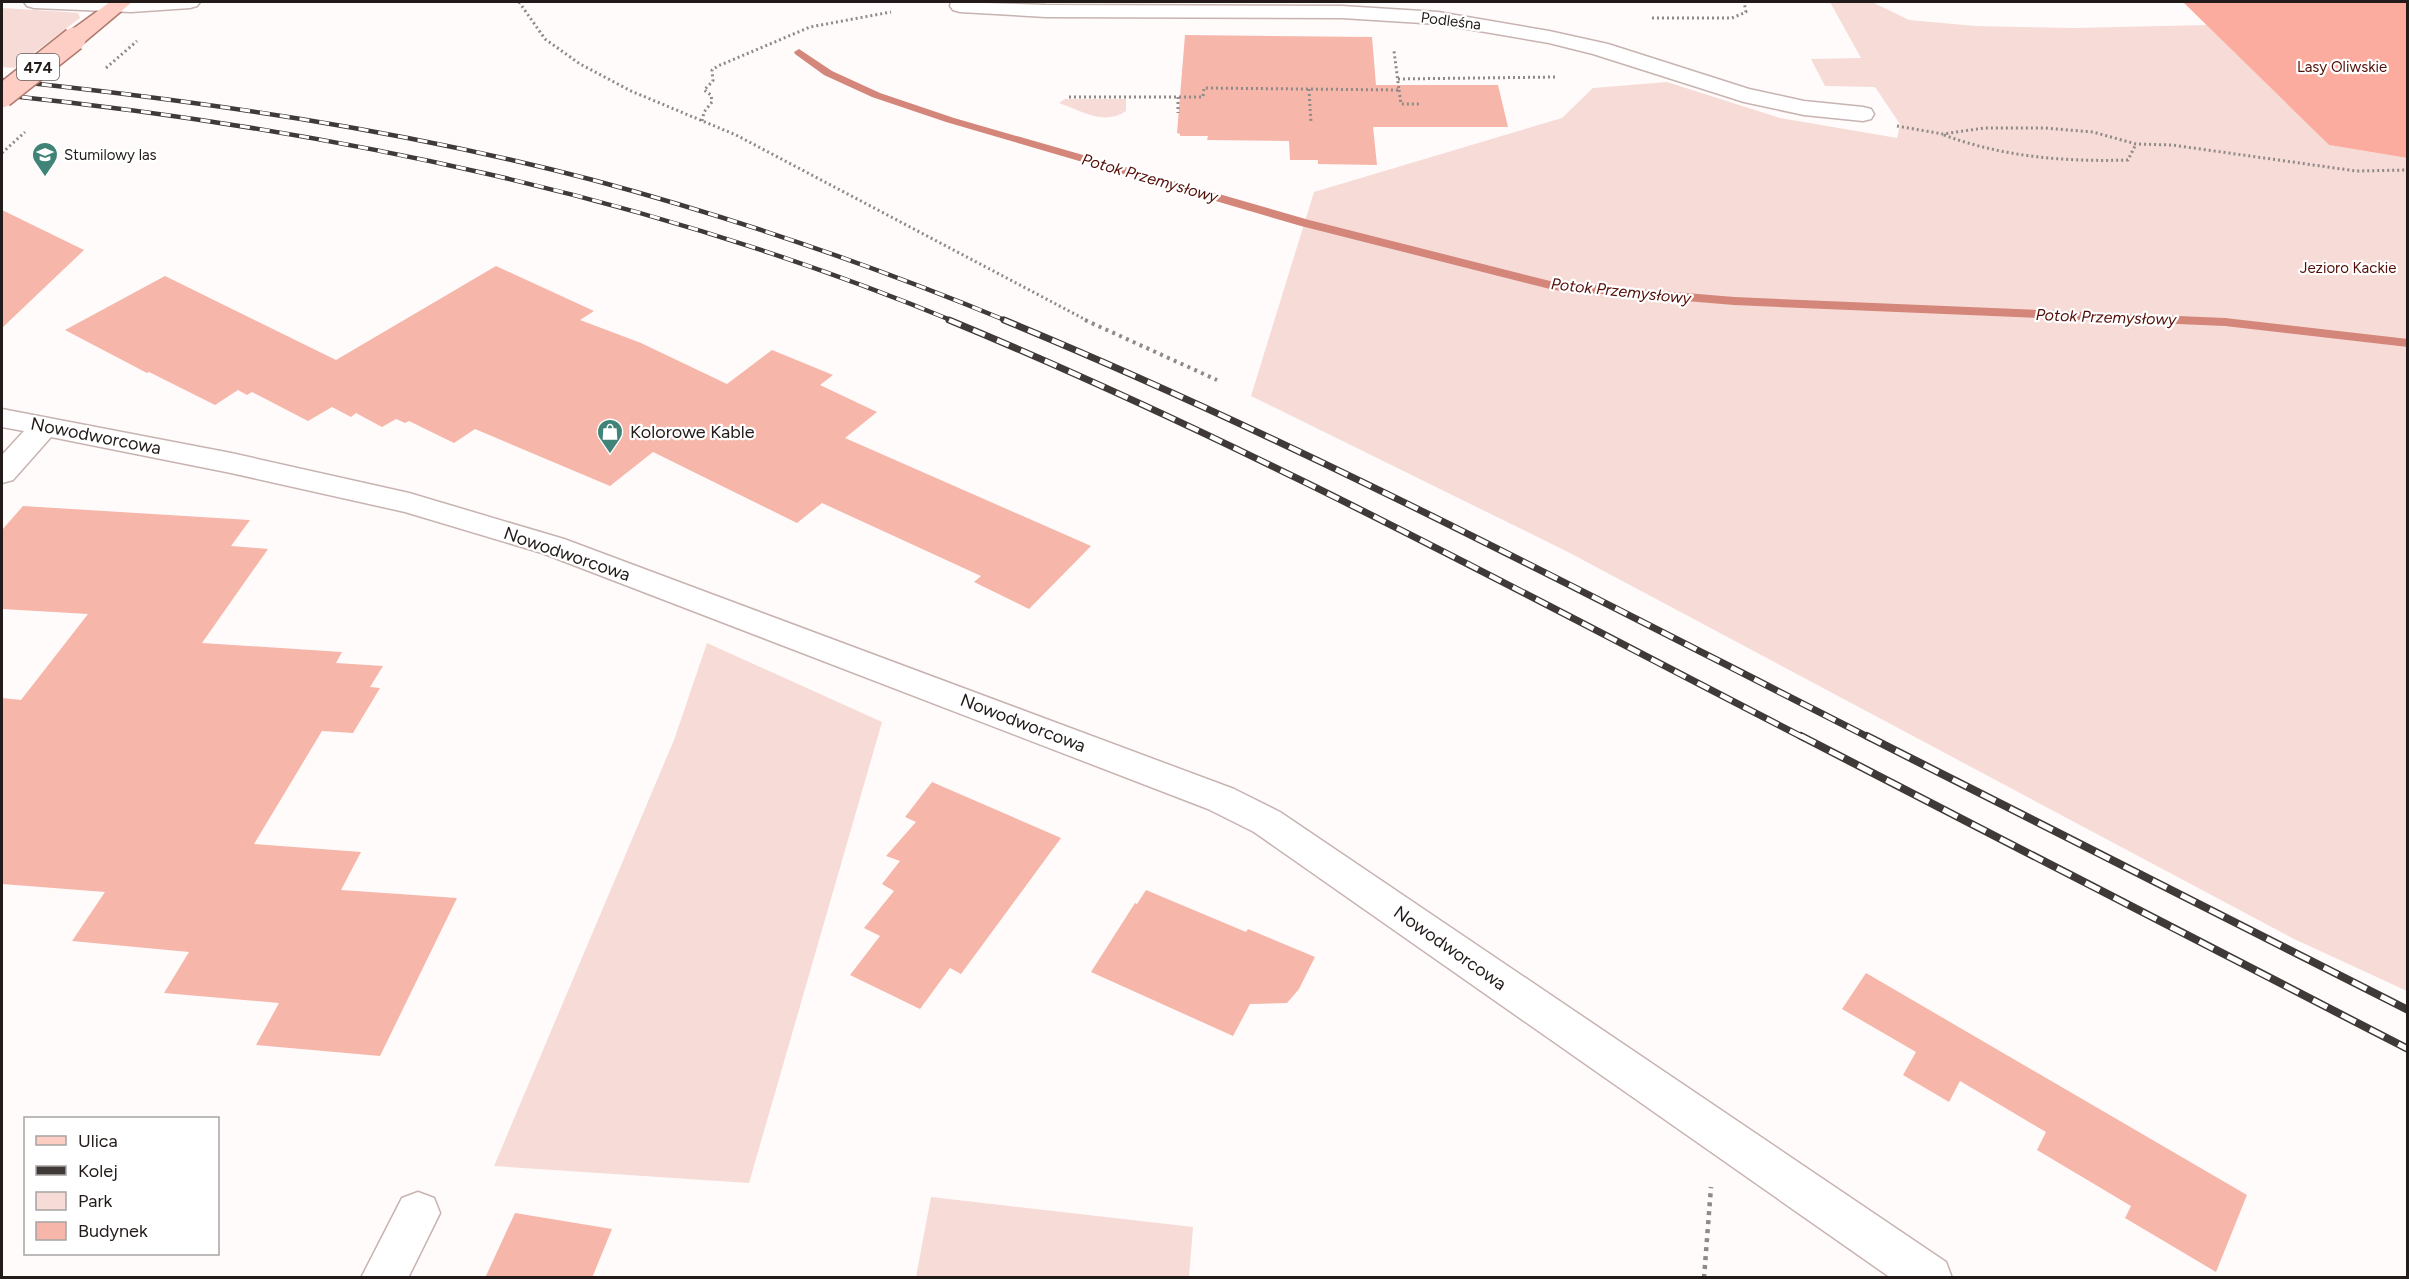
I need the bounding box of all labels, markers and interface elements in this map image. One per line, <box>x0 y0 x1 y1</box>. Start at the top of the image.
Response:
street label: Podleśna <box>1420 8 1482 34</box>
road number: 474 <box>17 54 59 80</box>
park label: Lasy Oliwskie <box>2297 58 2387 76</box>
school or university icon: Stumilowy las <box>30 140 60 178</box>
place label: Stumilowy las <box>64 146 157 164</box>
water label: Potok Przemysłowy <box>1080 149 1221 207</box>
park label: Jezioro Kackie <box>2300 259 2396 277</box>
water label: Potok Przemysłowy <box>1550 274 1693 308</box>
water label: Potok Przemysłowy <box>2035 305 2177 329</box>
street label: Nowodworcowa <box>29 413 163 459</box>
shop icon: Kolorowe Kable <box>595 417 625 455</box>
place label: Kolorowe Kable <box>630 421 755 443</box>
street label: Nowodworcowa <box>501 522 633 586</box>
street label: Nowodworcowa <box>957 689 1089 757</box>
street label: Nowodworcowa <box>1389 901 1511 995</box>
legend <box>24 1117 219 1255</box>
text: Ulica <box>78 1130 118 1152</box>
text: Kolej <box>78 1160 118 1182</box>
text: Park <box>78 1190 113 1212</box>
text: Budynek <box>78 1220 148 1242</box>

